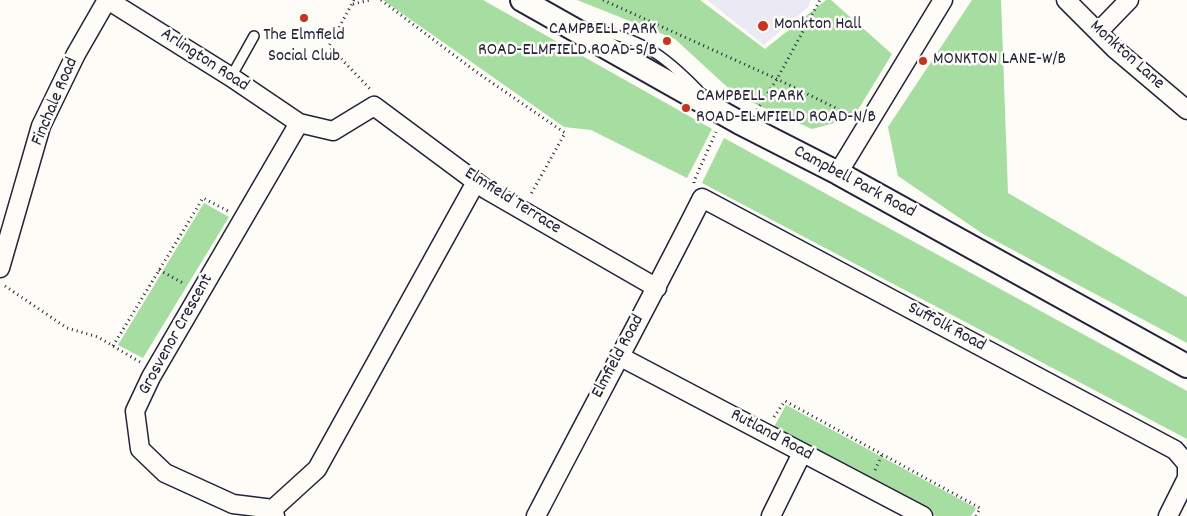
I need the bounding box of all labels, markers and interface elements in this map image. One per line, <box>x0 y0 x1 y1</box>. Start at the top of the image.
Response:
marker: The Elmfield Social Club <box>298 12 310 24</box>
place label: Monkton Hall <box>774 15 862 37</box>
street label: Monkton Lane <box>1084 17 1168 95</box>
marker: Monkton Hall <box>756 19 770 33</box>
place label: CAMPBELL PARK ROAD-ELMFIELD ROAD-S/B <box>478 20 657 62</box>
street label: Arlington Road <box>156 24 252 98</box>
place label: The Elmfield Social Club <box>263 26 345 68</box>
marker: CAMPBELL PARK ROAD-ELMFIELD ROAD-S/B <box>661 35 673 47</box>
place label: MONKTON LANE-W/B <box>933 50 1066 72</box>
street label: Finchale Road <box>28 55 84 149</box>
marker: MONKTON LANE-W/B <box>917 55 929 67</box>
place label: CAMPBELL PARK ROAD-ELMFIELD ROAD-N/B <box>696 87 876 130</box>
marker: CAMPBELL PARK ROAD-ELMFIELD ROAD-N/B <box>680 102 692 114</box>
street label: Campbell Park Road <box>789 142 919 224</box>
street label: Elmfield Terrace <box>460 164 564 240</box>
street label: Grosvenor Crescent <box>135 271 219 399</box>
street label: Suffolk Road <box>903 298 989 358</box>
street label: Elmfield Road <box>588 312 650 402</box>
street label: Rutland Road <box>726 405 816 467</box>

